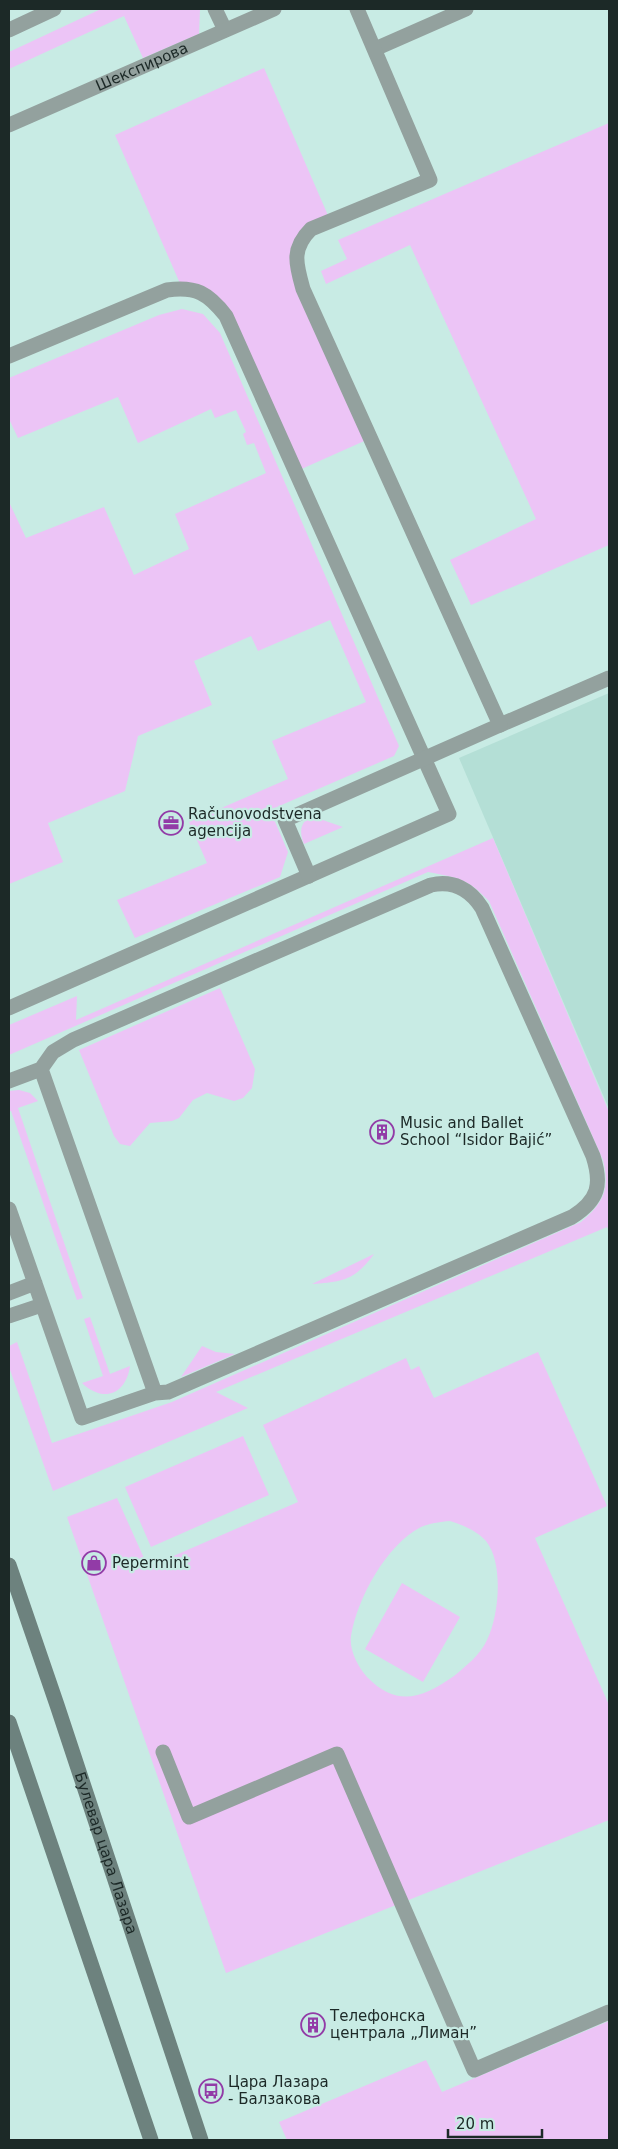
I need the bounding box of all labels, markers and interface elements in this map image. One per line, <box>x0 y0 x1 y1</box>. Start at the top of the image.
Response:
street label: Шекспирова <box>93 39 191 95</box>
place label: Računovodstvena agencija <box>188 805 322 840</box>
office icon: Računovodstvena agencija <box>158 810 184 836</box>
place label: Music and Ballet School “Isidor Bajić” <box>400 1114 552 1149</box>
building icon: Music and Ballet School “Isidor Bajić” <box>369 1119 395 1145</box>
shop icon: Pepermint <box>81 1550 107 1576</box>
place label: Pepermint <box>112 1554 189 1572</box>
street label: Булевар цара Лазара <box>71 1770 141 1936</box>
place label: Телефонска централа „Лиман” <box>329 2007 477 2042</box>
building icon: Телефонска централа „Лиман” <box>300 2012 326 2038</box>
place label: Цара Лазара - Балзакова <box>228 2073 329 2108</box>
bus stop icon: Цара Лазара - Балзакова <box>198 2078 224 2104</box>
scale bar <box>448 2106 542 2138</box>
text: 20 m <box>456 2115 494 2133</box>

